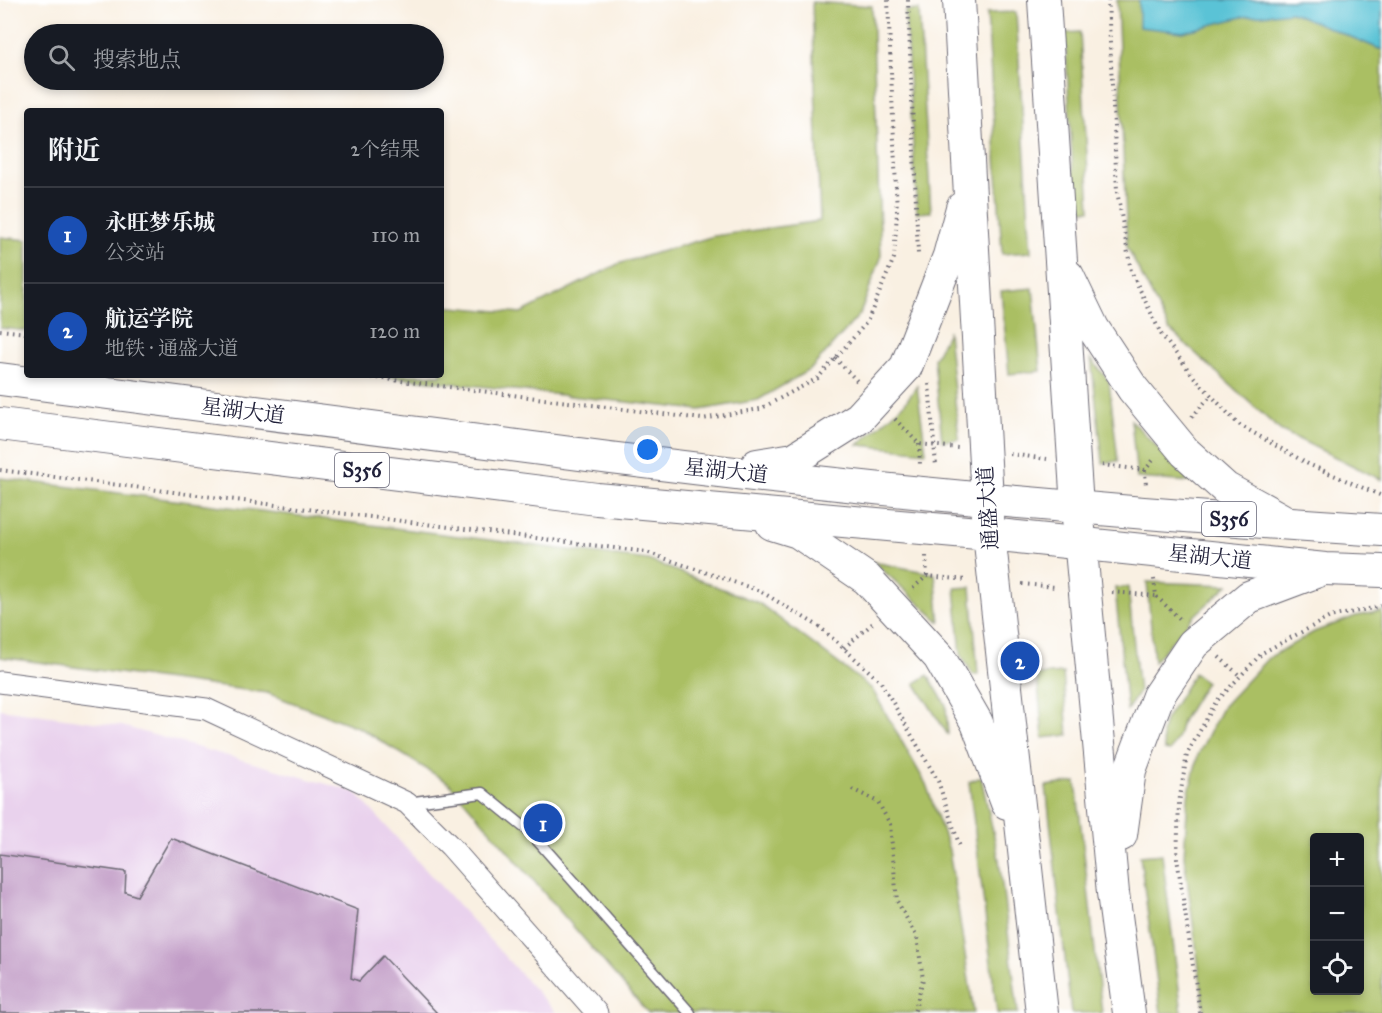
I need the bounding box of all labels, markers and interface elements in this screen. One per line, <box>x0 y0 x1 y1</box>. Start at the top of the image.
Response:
search box <box>24 24 444 90</box>
icon: search <box>45 41 78 74</box>
text: 搜索地点 <box>93 46 181 73</box>
text: 附近 <box>48 134 100 166</box>
text: 2个结果 <box>350 137 420 161</box>
text: 永旺梦乐城 <box>105 209 215 236</box>
text: 1 <box>64 223 71 247</box>
text: 110 m <box>372 223 420 247</box>
text: 公交站 <box>105 240 165 264</box>
text: 航运学院 <box>105 305 193 332</box>
text: 2 <box>63 319 72 343</box>
text: 120 m <box>369 319 420 343</box>
text: 地铁 · 通盛大道 <box>105 336 238 360</box>
street label: 星湖大道 <box>200 393 286 429</box>
your location <box>633 435 662 464</box>
road number: S356 <box>335 453 389 487</box>
street label: 星湖大道 <box>683 454 769 488</box>
street label: 通盛大道 <box>972 465 1004 551</box>
road number: S356 <box>1202 502 1256 536</box>
street label: 星湖大道 <box>1167 540 1253 574</box>
pin: 2 <box>1000 638 1040 684</box>
pin: 1 <box>524 800 562 846</box>
map controls <box>1310 833 1364 995</box>
button: + <box>1310 833 1364 887</box>
button: − <box>1310 887 1364 941</box>
button: locate <box>1310 941 1364 995</box>

